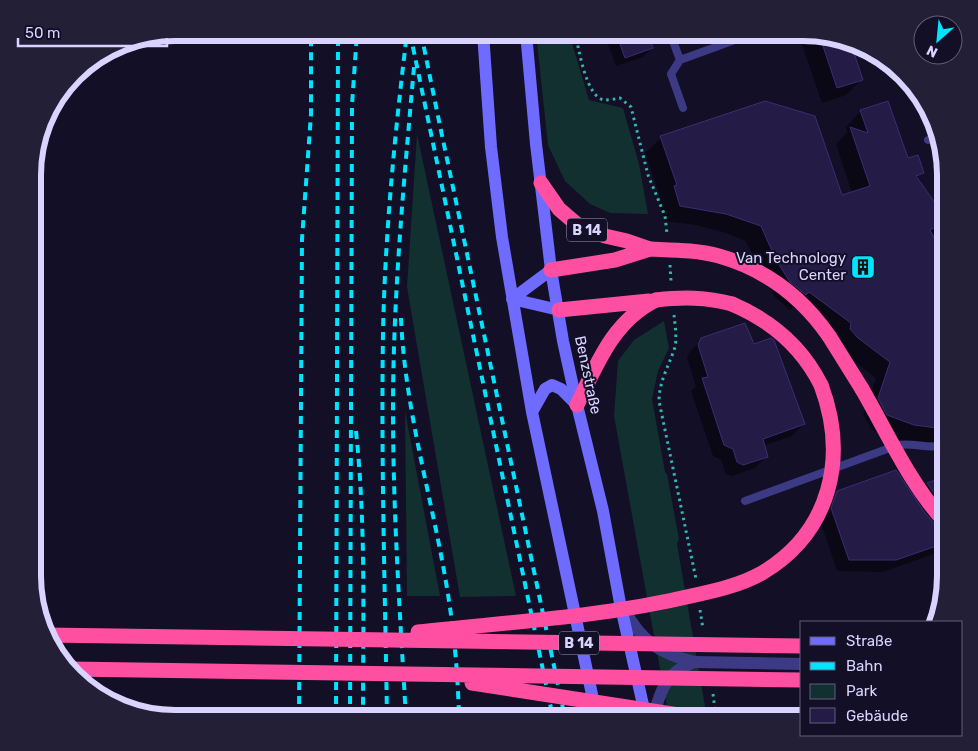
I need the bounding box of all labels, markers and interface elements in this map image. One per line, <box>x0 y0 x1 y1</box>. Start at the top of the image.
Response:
scale bar <box>18 15 166 47</box>
north arrow <box>913 15 963 65</box>
text: 50 m <box>25 24 60 42</box>
text: N <box>924 41 941 61</box>
road number: B 14 <box>567 218 607 242</box>
place label: Van Technology Center <box>736 249 846 284</box>
building icon: Van Technology Center <box>850 254 876 280</box>
street label: Benzstraße <box>571 334 605 416</box>
legend <box>800 621 963 736</box>
road number: B 14 <box>559 632 599 654</box>
text: Straße <box>846 632 892 650</box>
text: Bahn <box>846 657 883 675</box>
text: Park <box>846 682 877 700</box>
text: Gebäude <box>846 707 908 725</box>

